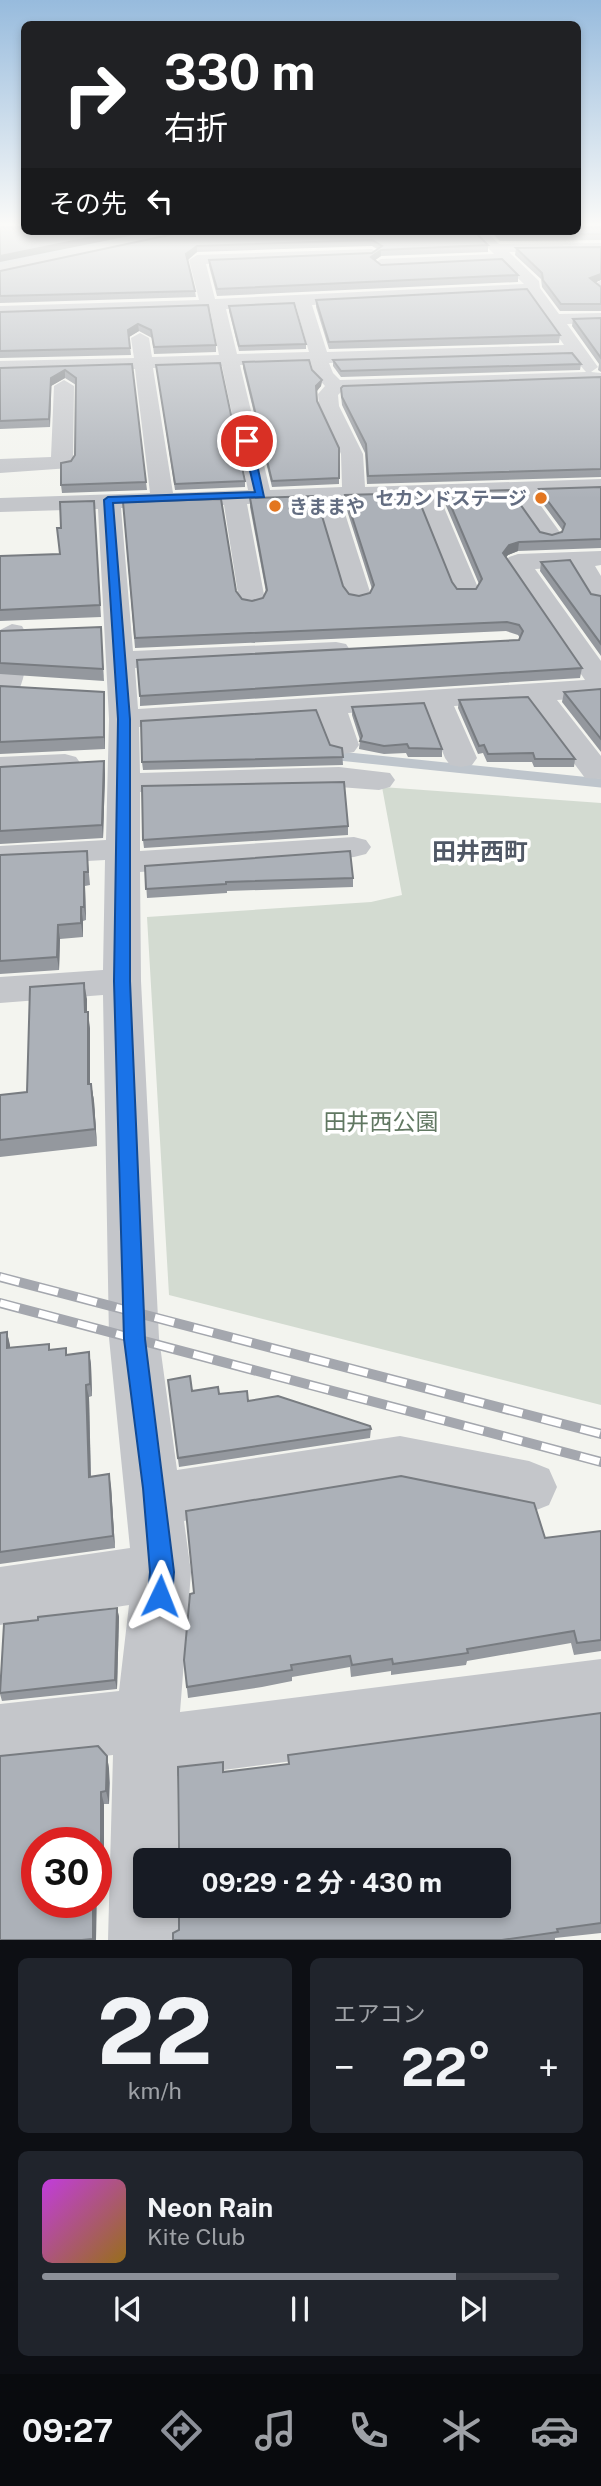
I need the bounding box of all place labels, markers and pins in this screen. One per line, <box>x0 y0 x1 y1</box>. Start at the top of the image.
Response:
pin <box>217 411 277 471</box>
place label: セカンドステージ <box>375 487 527 509</box>
marker: セカンドステージ <box>533 490 549 506</box>
place label: きままや <box>289 495 365 517</box>
marker: きままや <box>267 498 283 514</box>

